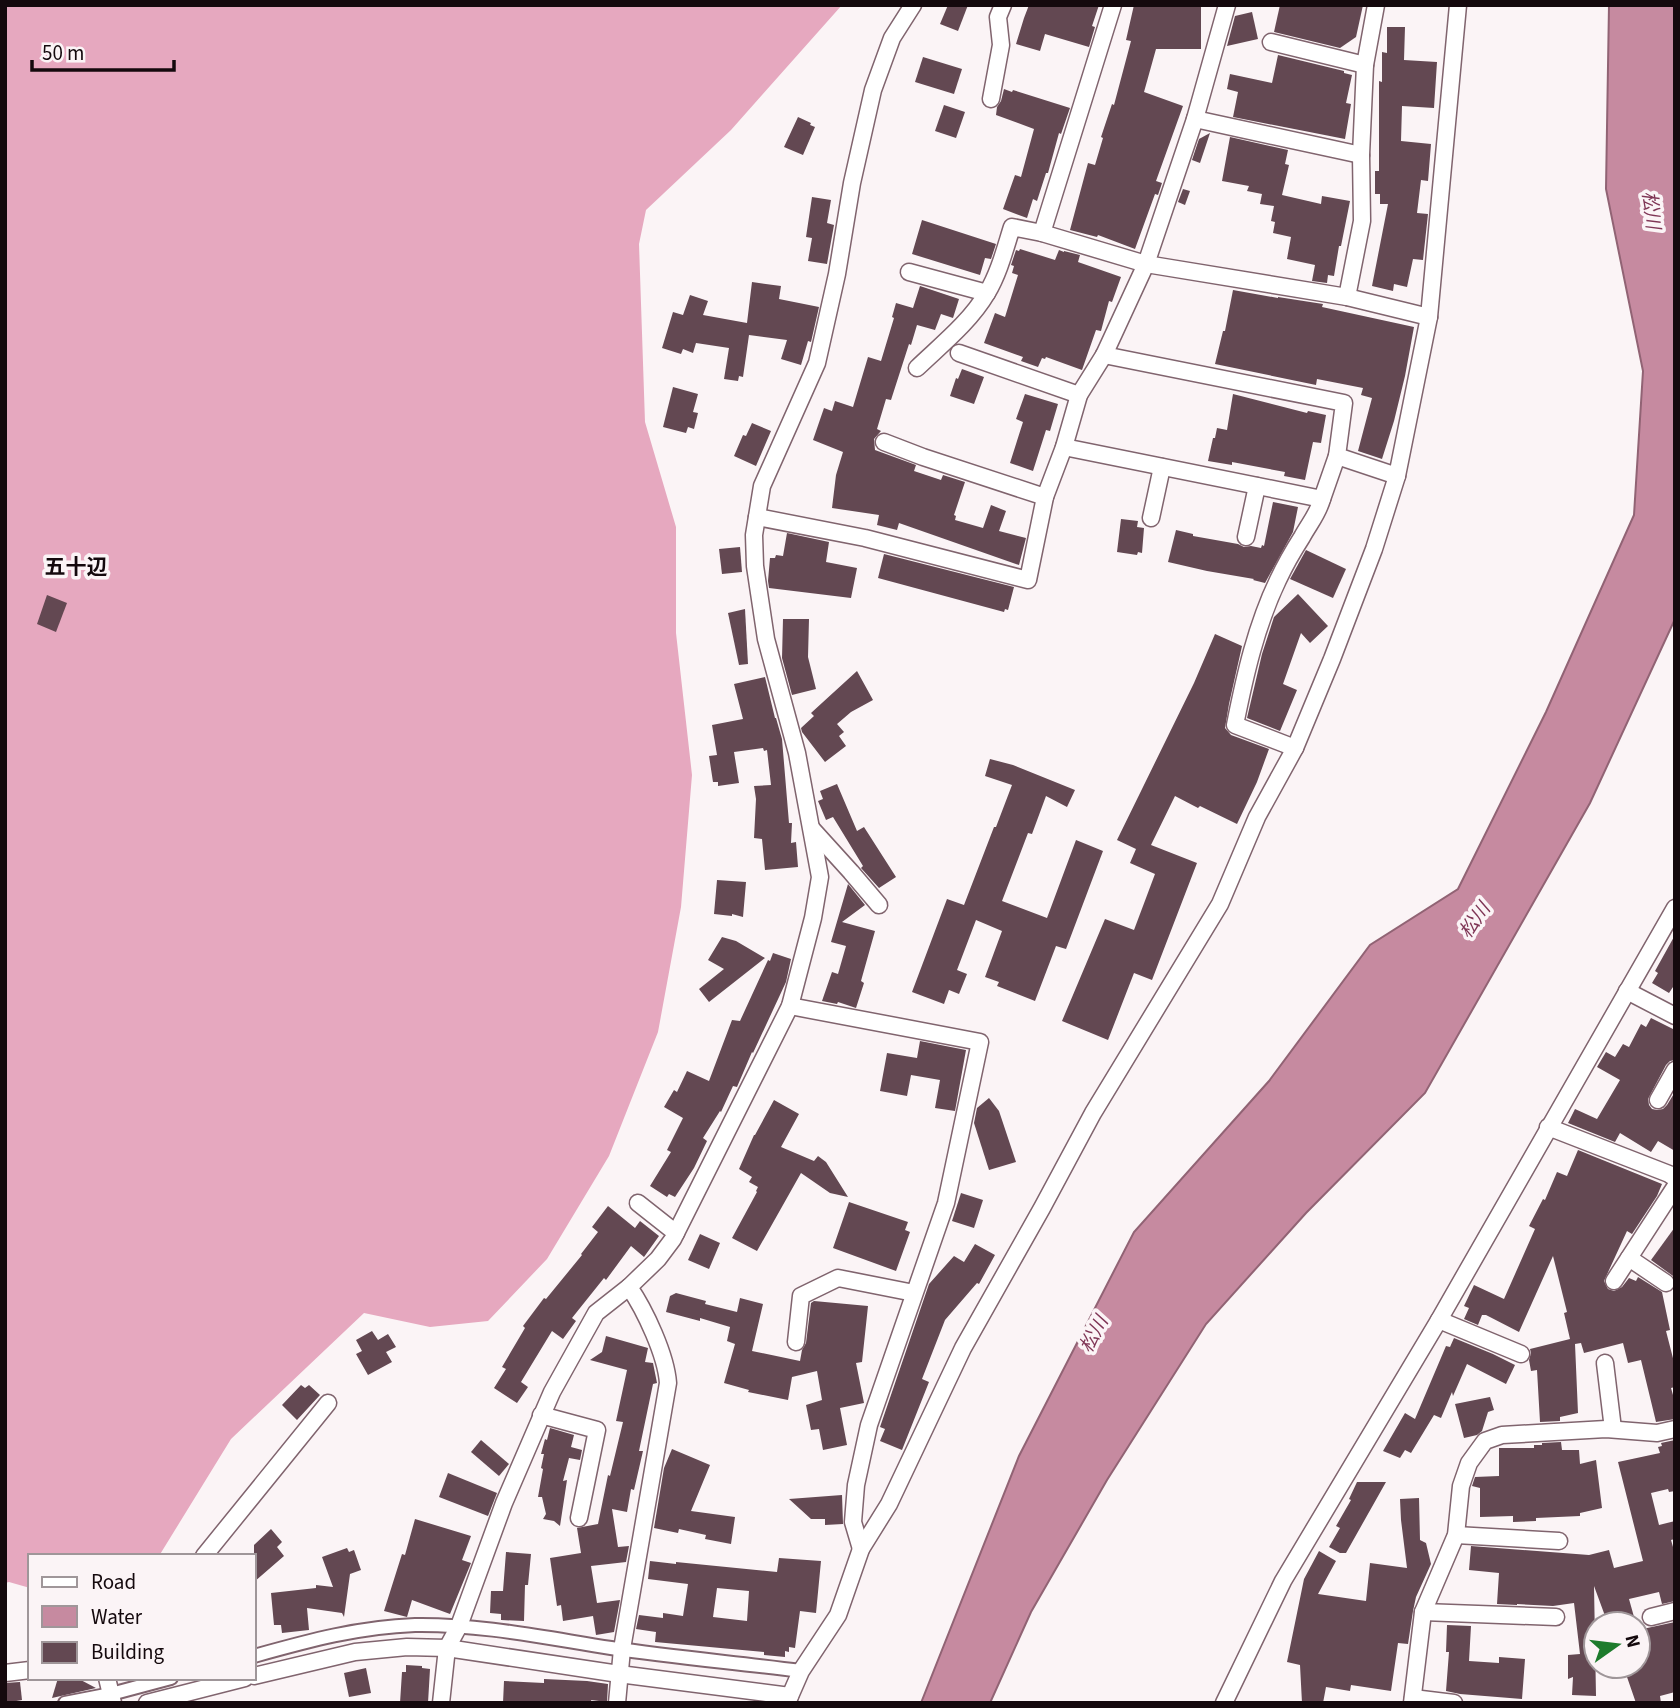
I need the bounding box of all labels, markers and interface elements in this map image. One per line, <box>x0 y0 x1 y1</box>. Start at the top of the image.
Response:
scale bar <box>32 28 173 72</box>
text: 50 m <box>42 38 84 68</box>
water label: 松川 <box>1635 190 1666 233</box>
district label: 五十辺 <box>45 552 108 582</box>
water label: 松川 <box>1453 896 1498 944</box>
water label: 松川 <box>1073 1310 1116 1358</box>
legend <box>28 1554 256 1680</box>
text: Road <box>91 1567 136 1597</box>
text: Water <box>91 1602 143 1632</box>
north arrow <box>1582 1610 1652 1680</box>
text: N <box>1617 1632 1647 1651</box>
text: Building <box>91 1637 165 1667</box>

